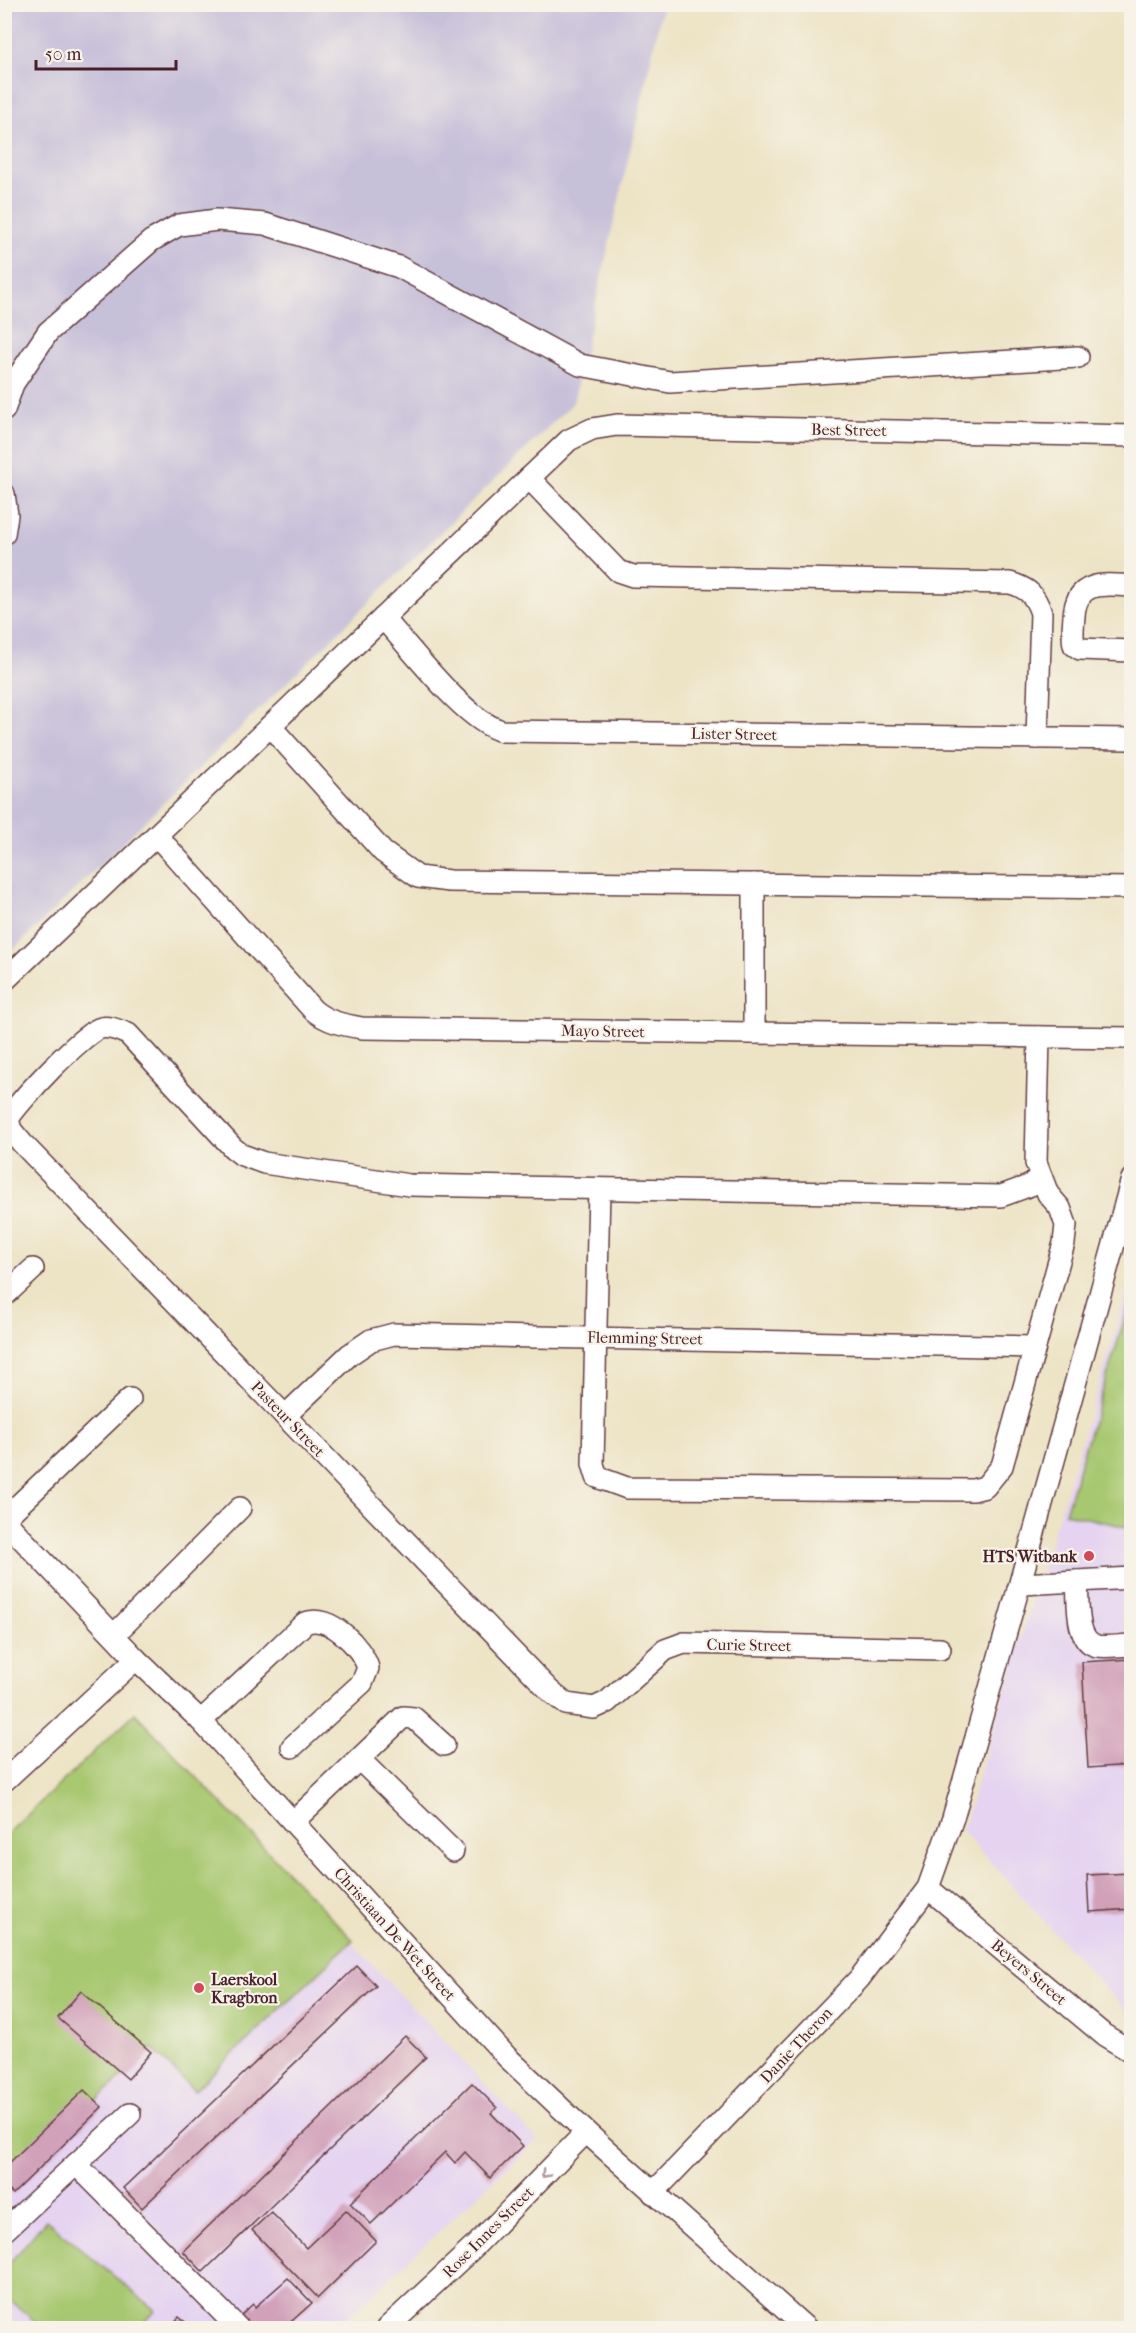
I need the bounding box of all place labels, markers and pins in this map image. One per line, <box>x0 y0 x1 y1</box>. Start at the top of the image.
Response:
place label: HTS Witbank <box>983 1547 1078 1566</box>
marker: HTS Witbank <box>1082 1549 1096 1563</box>
place label: Laerskool Kragbron <box>211 1970 278 2008</box>
marker: Laerskool Kragbron <box>192 1981 206 1995</box>

